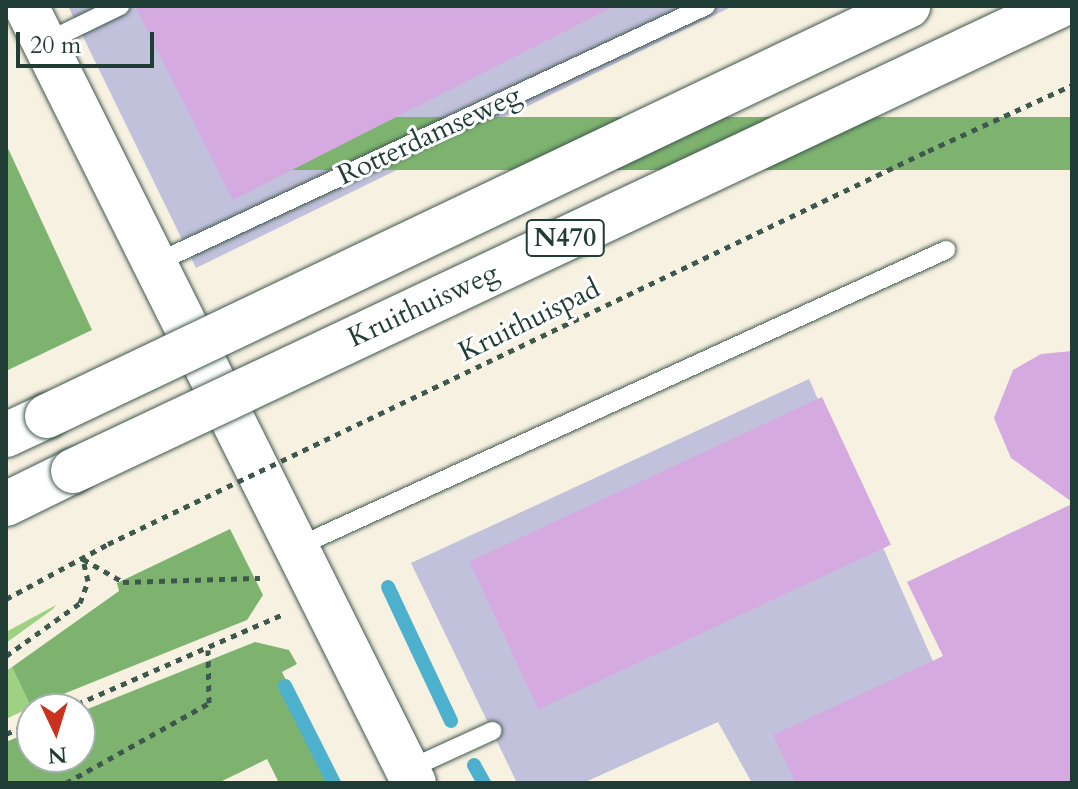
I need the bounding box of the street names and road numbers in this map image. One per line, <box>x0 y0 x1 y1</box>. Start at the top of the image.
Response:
street label: Rotterdamseweg <box>332 78 526 192</box>
road number: N470 <box>525 216 605 260</box>
street label: Kruithuisweg <box>343 256 503 354</box>
street label: Kruithuispad <box>453 271 605 369</box>

